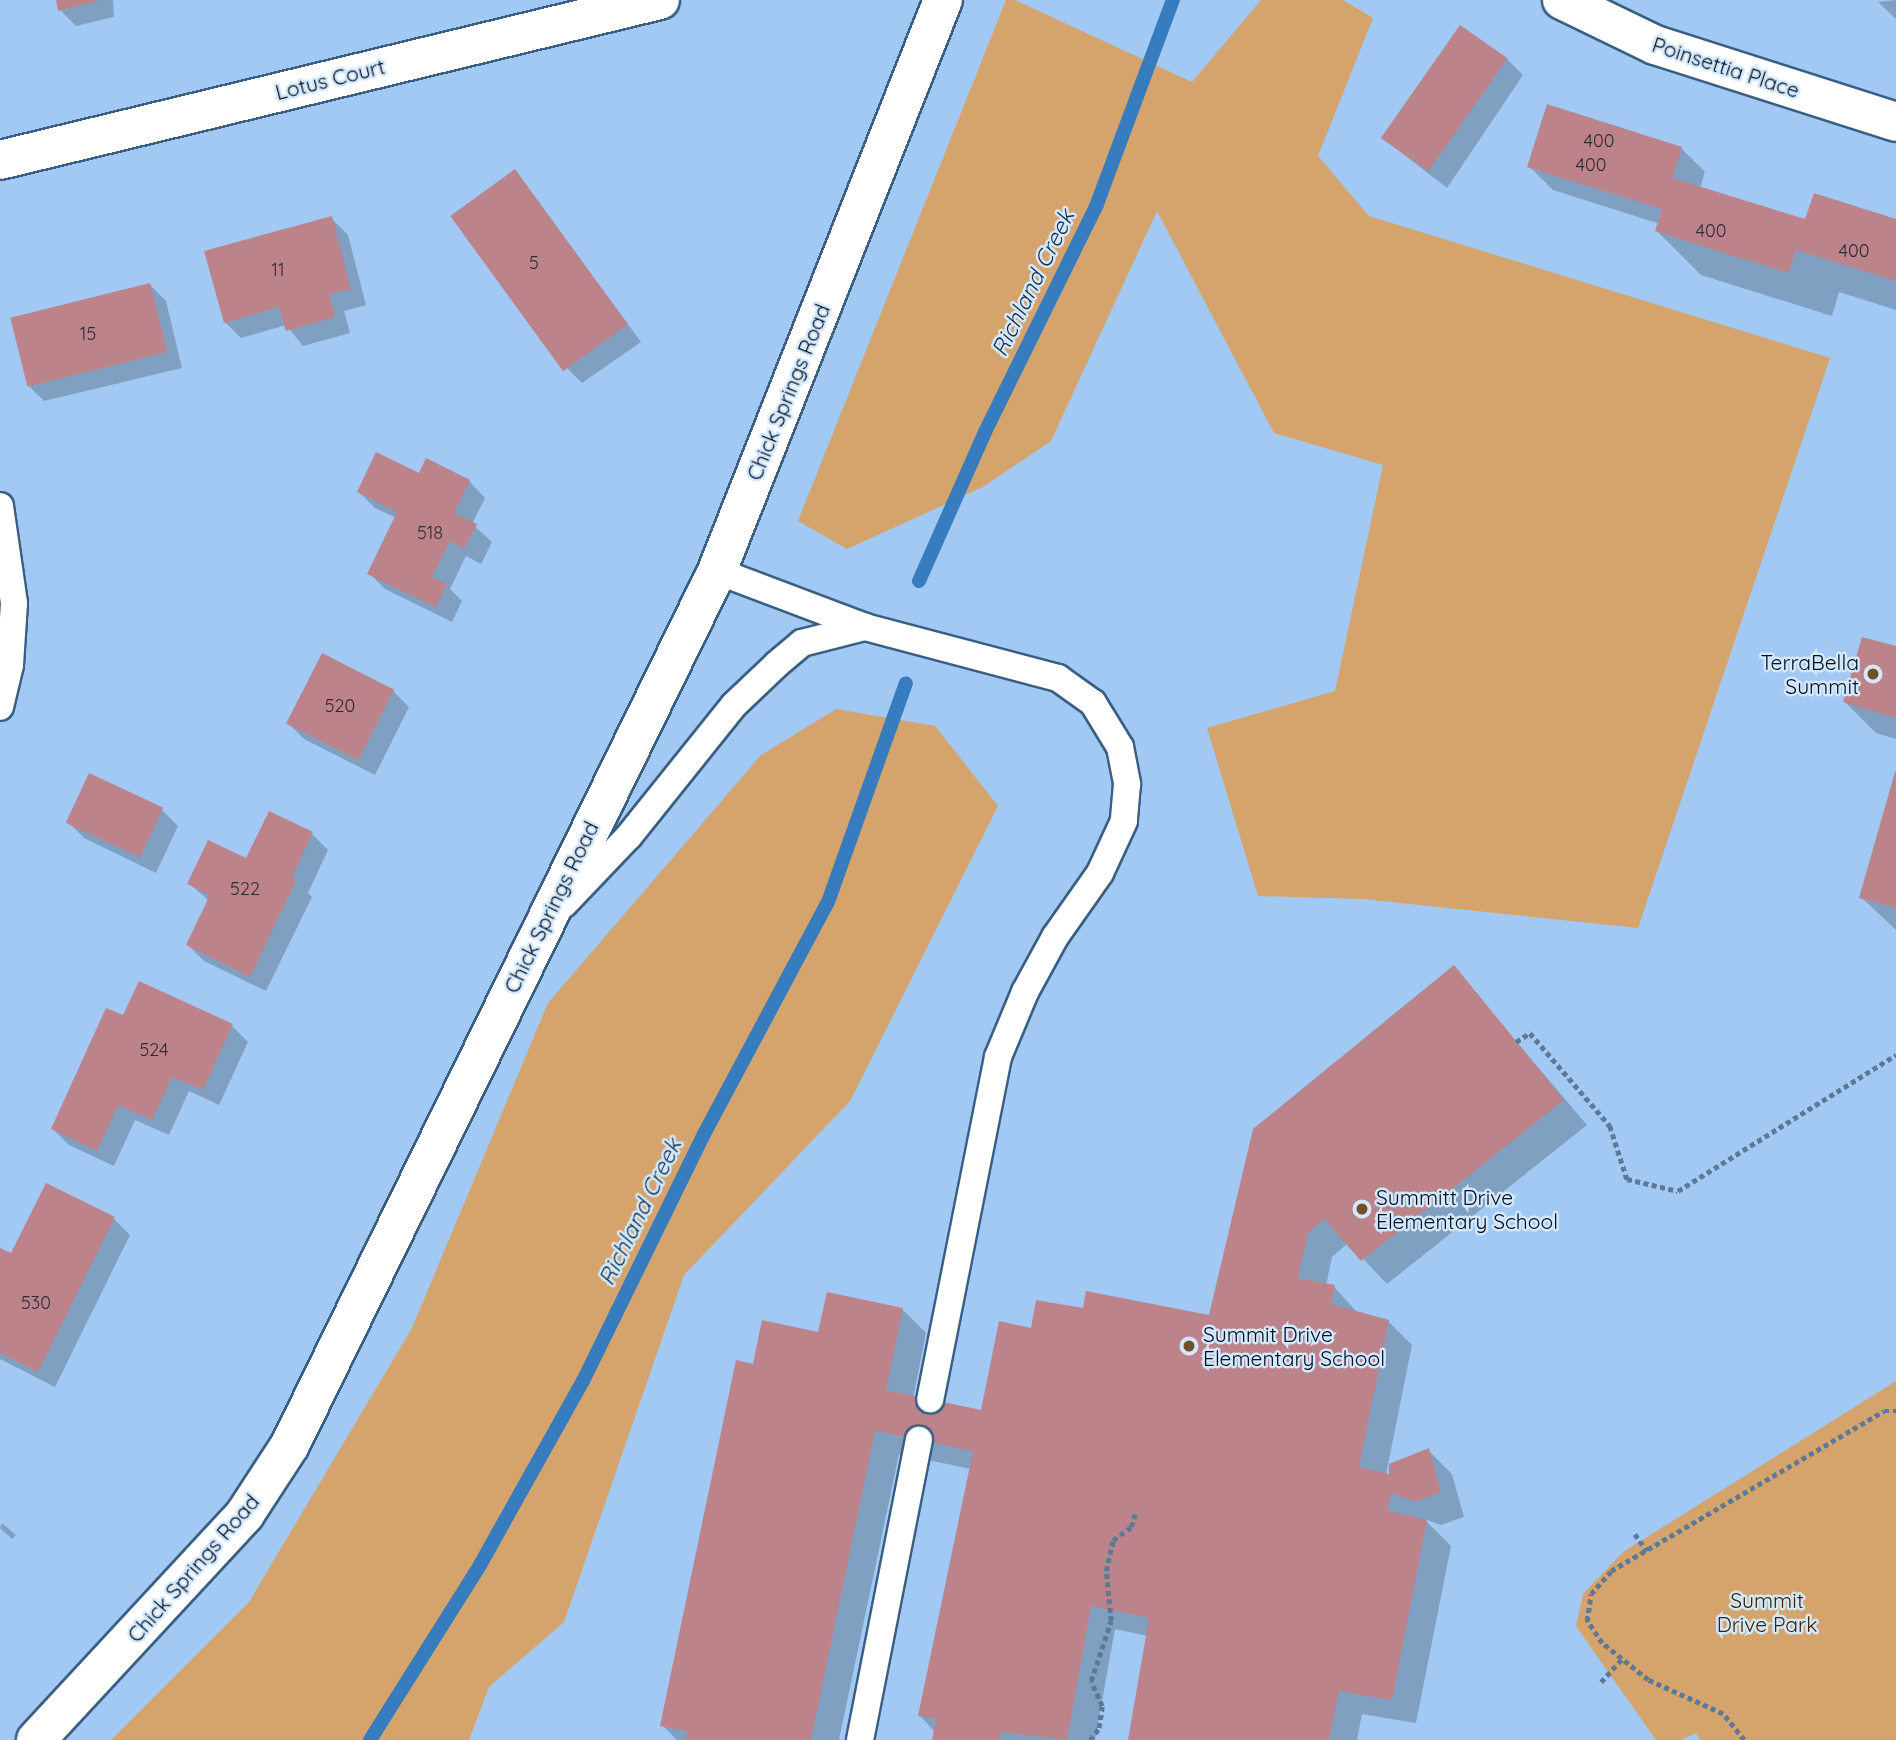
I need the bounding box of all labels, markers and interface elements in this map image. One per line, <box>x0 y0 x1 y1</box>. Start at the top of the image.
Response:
street label: Poinsettia Place <box>1649 31 1803 103</box>
street label: Lotus Court <box>273 53 387 105</box>
house number: 400 <box>1584 130 1614 152</box>
house number: 400 <box>1576 154 1606 176</box>
water label: Richland Creek <box>986 205 1080 361</box>
house number: 400 <box>1696 220 1726 242</box>
house number: 400 <box>1839 240 1869 262</box>
house number: 5 <box>529 252 539 274</box>
house number: 11 <box>271 259 285 281</box>
street label: Chick Springs Road <box>741 300 835 484</box>
house number: 15 <box>80 323 96 345</box>
house number: 518 <box>417 522 443 544</box>
place label: TerraBella Summit <box>1760 649 1859 699</box>
marker: TerraBella Summit <box>1865 666 1881 682</box>
house number: 520 <box>325 695 355 717</box>
street label: Chick Springs Road <box>499 817 603 997</box>
house number: 522 <box>230 878 260 900</box>
house number: 524 <box>140 1039 168 1061</box>
water label: Richland Creek <box>593 1134 687 1290</box>
place label: Summitt Drive Elementary School <box>1376 1184 1558 1234</box>
marker: Summitt Drive Elementary School <box>1354 1201 1370 1217</box>
house number: 530 <box>21 1292 51 1314</box>
place label: Summit Drive Elementary School <box>1203 1321 1385 1371</box>
marker: Summit Drive Elementary School <box>1181 1338 1197 1354</box>
street label: Chick Springs Road <box>122 1489 264 1647</box>
park label: Summit Drive Park <box>1717 1587 1817 1637</box>

